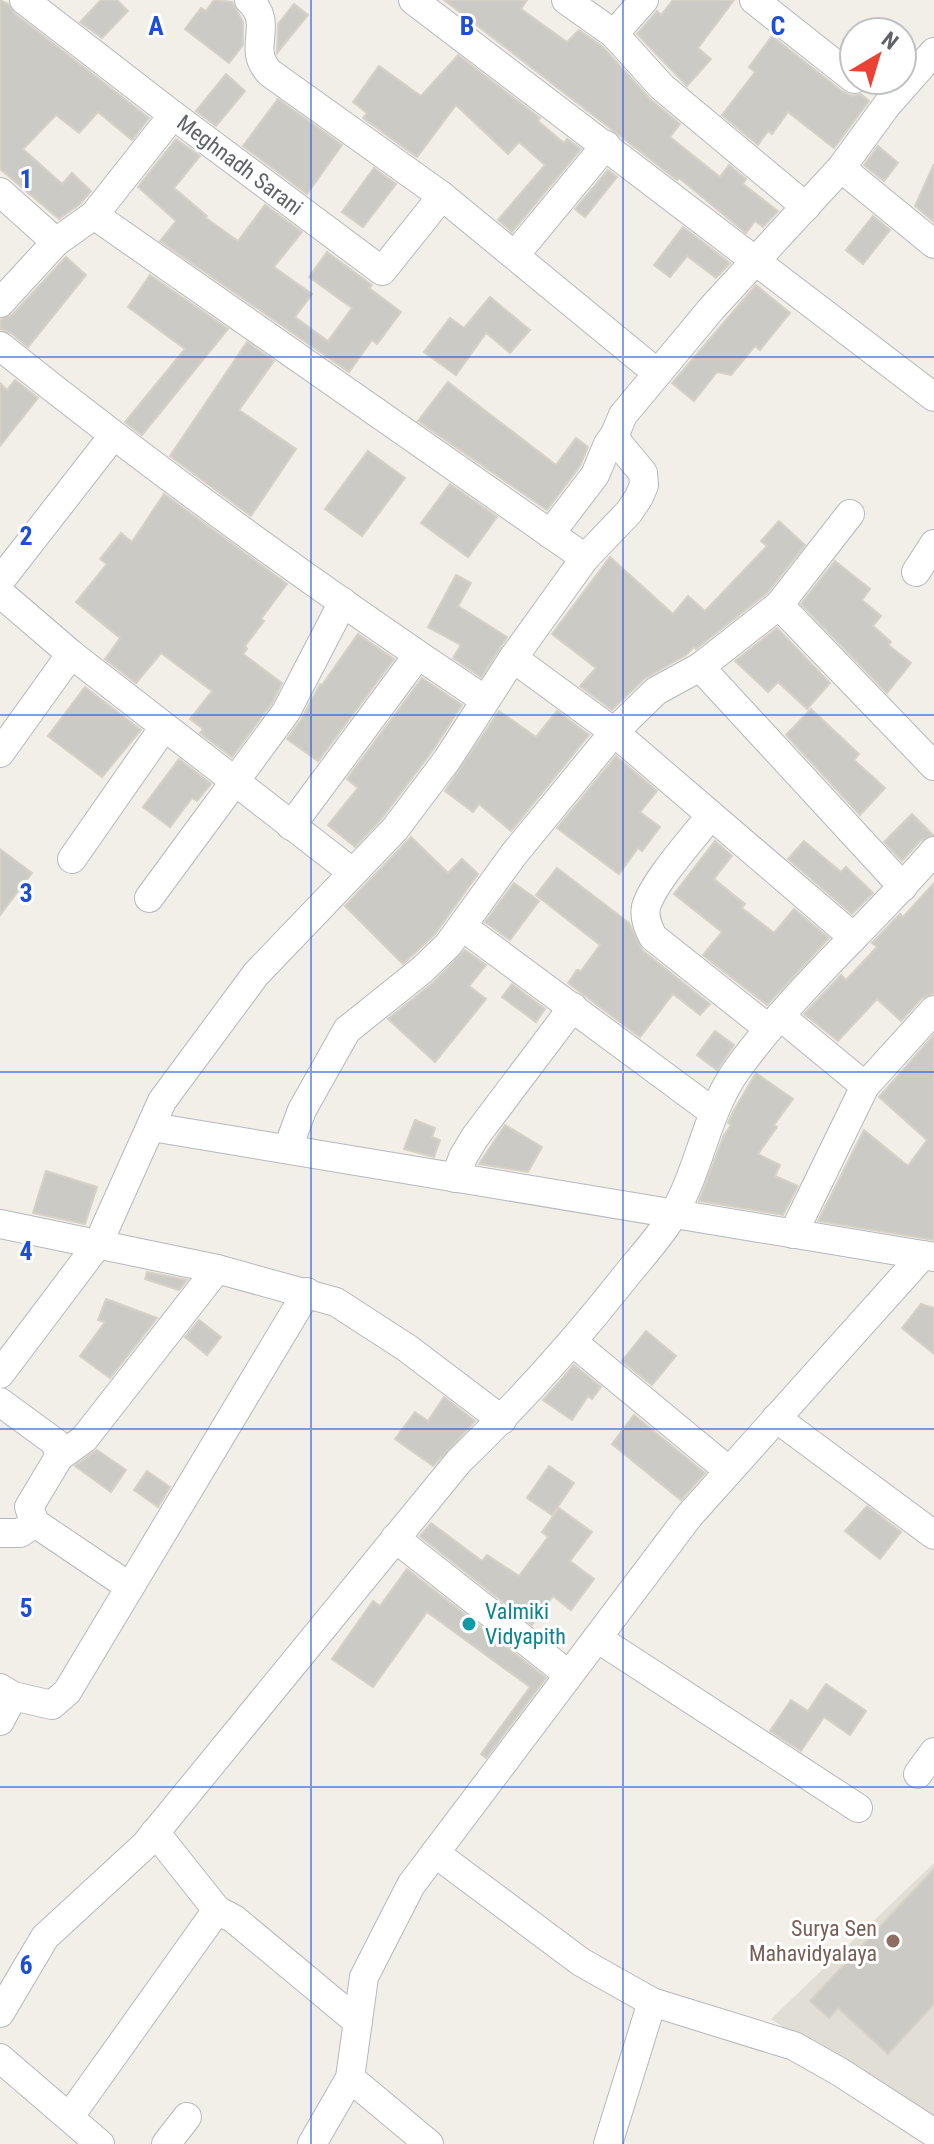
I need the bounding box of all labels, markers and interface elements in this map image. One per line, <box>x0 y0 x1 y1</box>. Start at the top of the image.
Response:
text: A <box>148 11 164 41</box>
text: B <box>460 11 474 41</box>
text: C <box>771 11 786 41</box>
north arrow <box>838 16 918 96</box>
text: N <box>877 27 903 55</box>
street label: Meghnadh Sarani <box>172 110 308 220</box>
text: 1 <box>19 164 33 194</box>
text: 2 <box>19 521 33 551</box>
text: 3 <box>19 878 33 908</box>
text: 4 <box>19 1236 33 1266</box>
text: 5 <box>19 1593 33 1623</box>
place label: Valmiki Vidyapith <box>485 1599 566 1649</box>
marker: Valmiki Vidyapith <box>460 1615 478 1633</box>
place label: Surya Sen Mahavidyalaya <box>749 1916 877 1966</box>
marker: Surya Sen Mahavidyalaya <box>884 1932 902 1950</box>
text: 6 <box>19 1950 33 1980</box>

